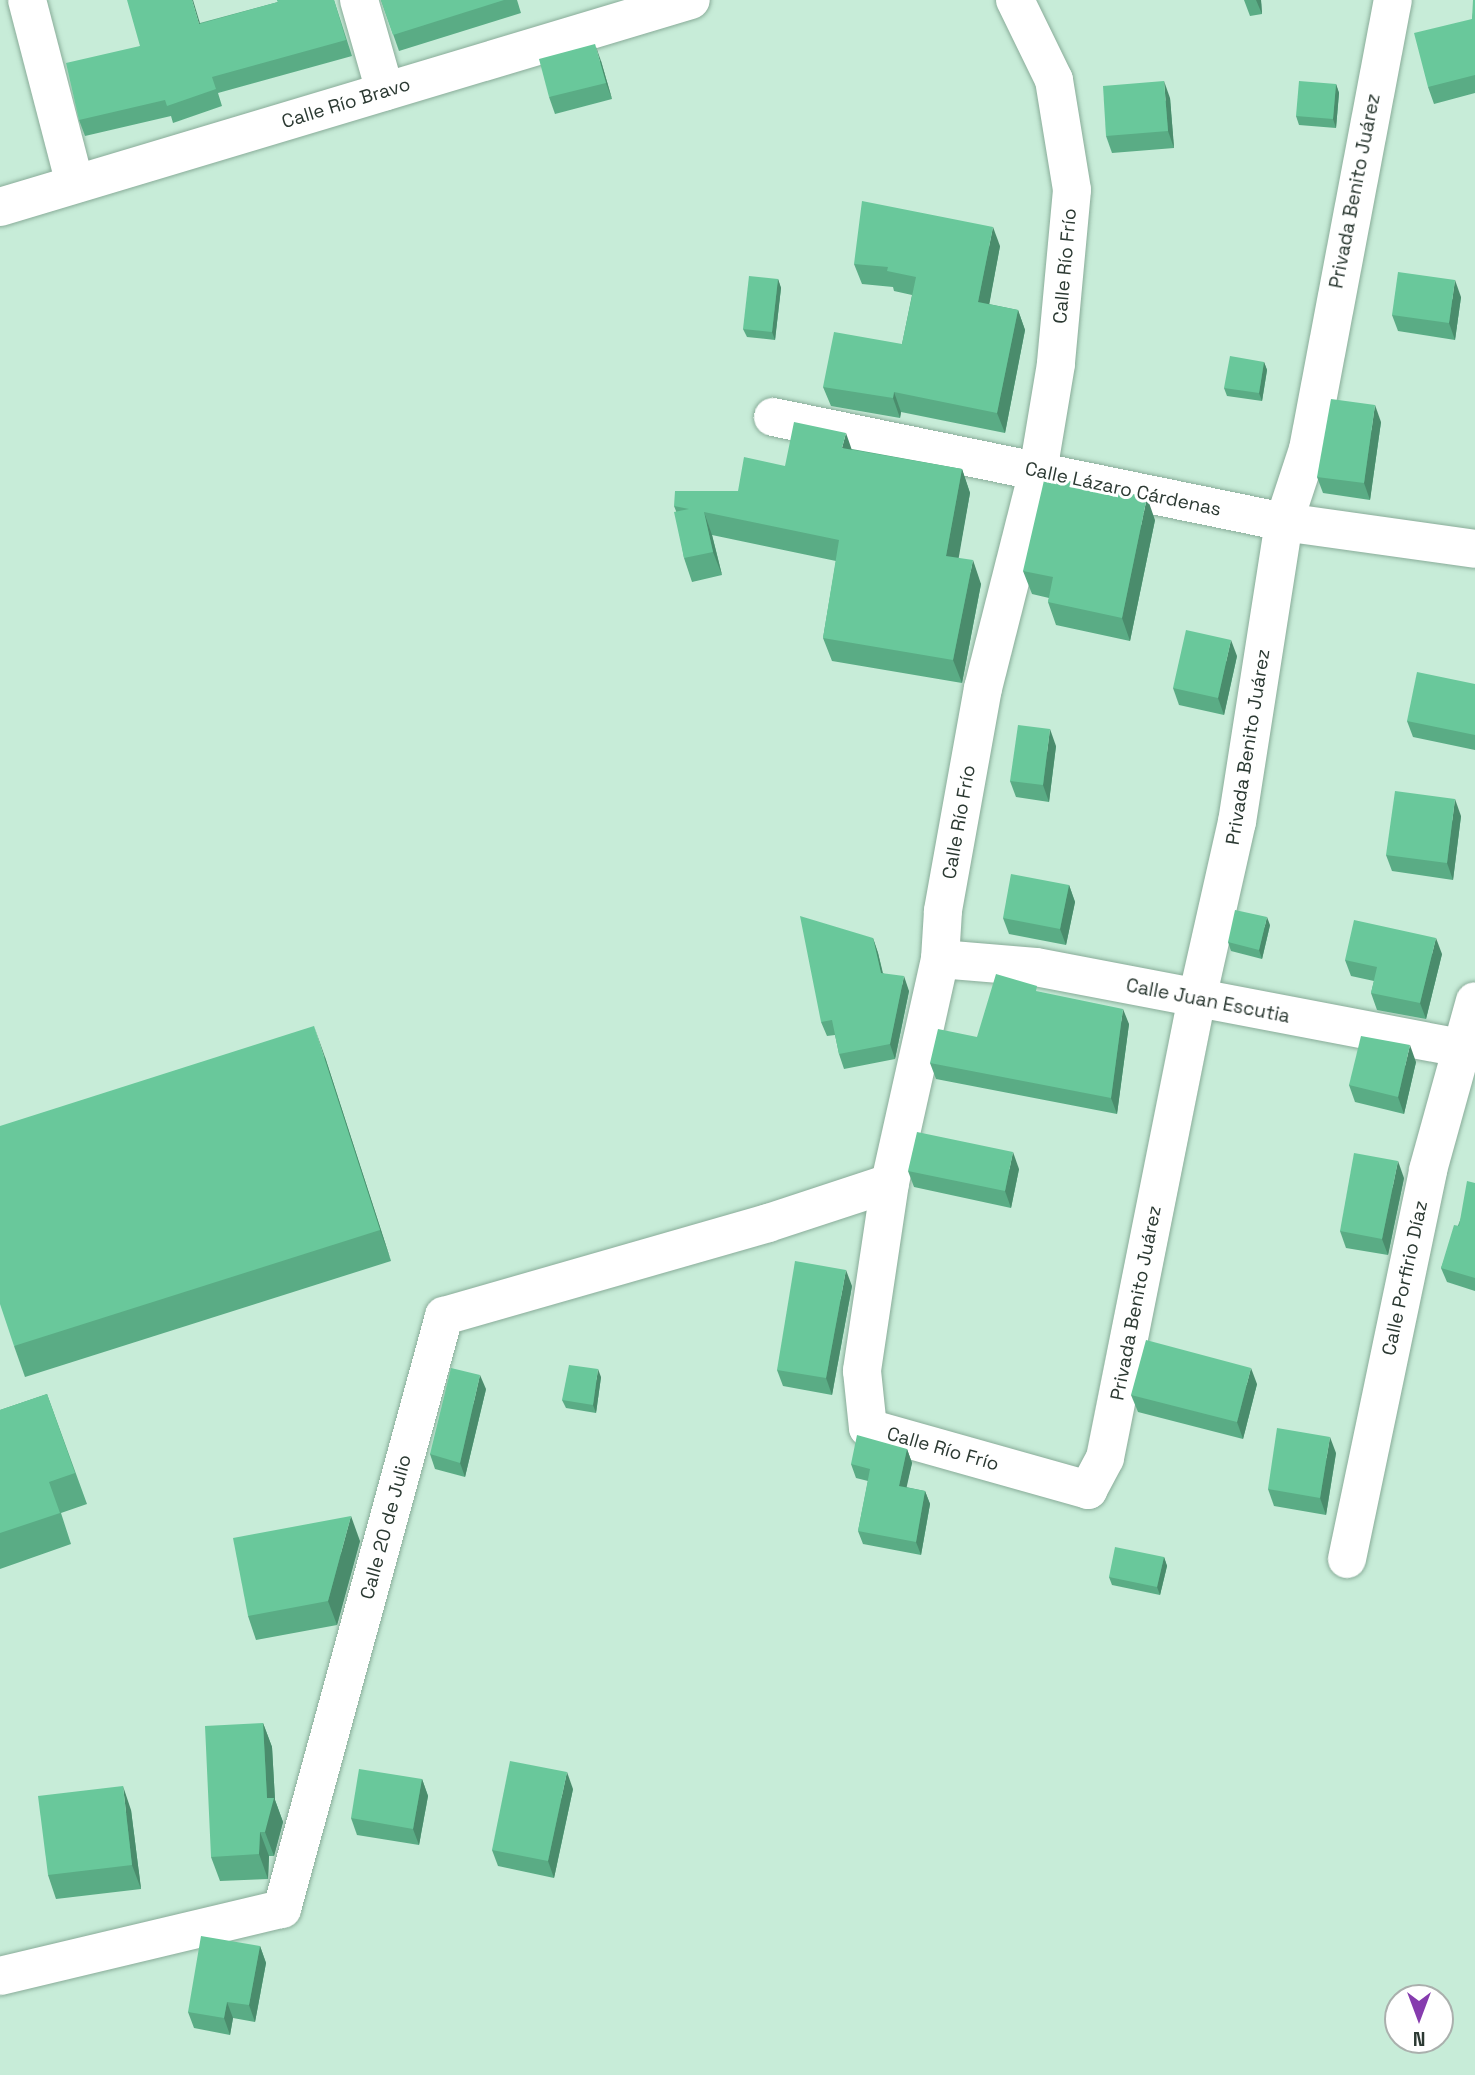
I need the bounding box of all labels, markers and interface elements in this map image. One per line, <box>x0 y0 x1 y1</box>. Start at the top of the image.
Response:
street label: Calle Río Bravo <box>279 73 413 133</box>
street label: Privada Benito Juárez <box>1325 92 1385 290</box>
street label: Calle Río Frío <box>1049 207 1081 325</box>
street label: Calle Lázaro Cárdenas <box>1023 457 1223 521</box>
street label: Privada Benito Juárez <box>1221 647 1275 847</box>
street label: Calle Río Frío <box>938 763 980 881</box>
street label: Calle Juan Escutia <box>1124 974 1292 1028</box>
street label: Calle Porfirio Díaz <box>1377 1199 1433 1357</box>
street label: Privada Benito Juárez <box>1106 1204 1166 1402</box>
street label: Calle Río Frío <box>884 1422 1002 1476</box>
street label: Calle 20 de Julio <box>356 1452 416 1602</box>
north arrow <box>1384 1984 1454 2054</box>
text: N <box>1413 2026 1425 2051</box>

